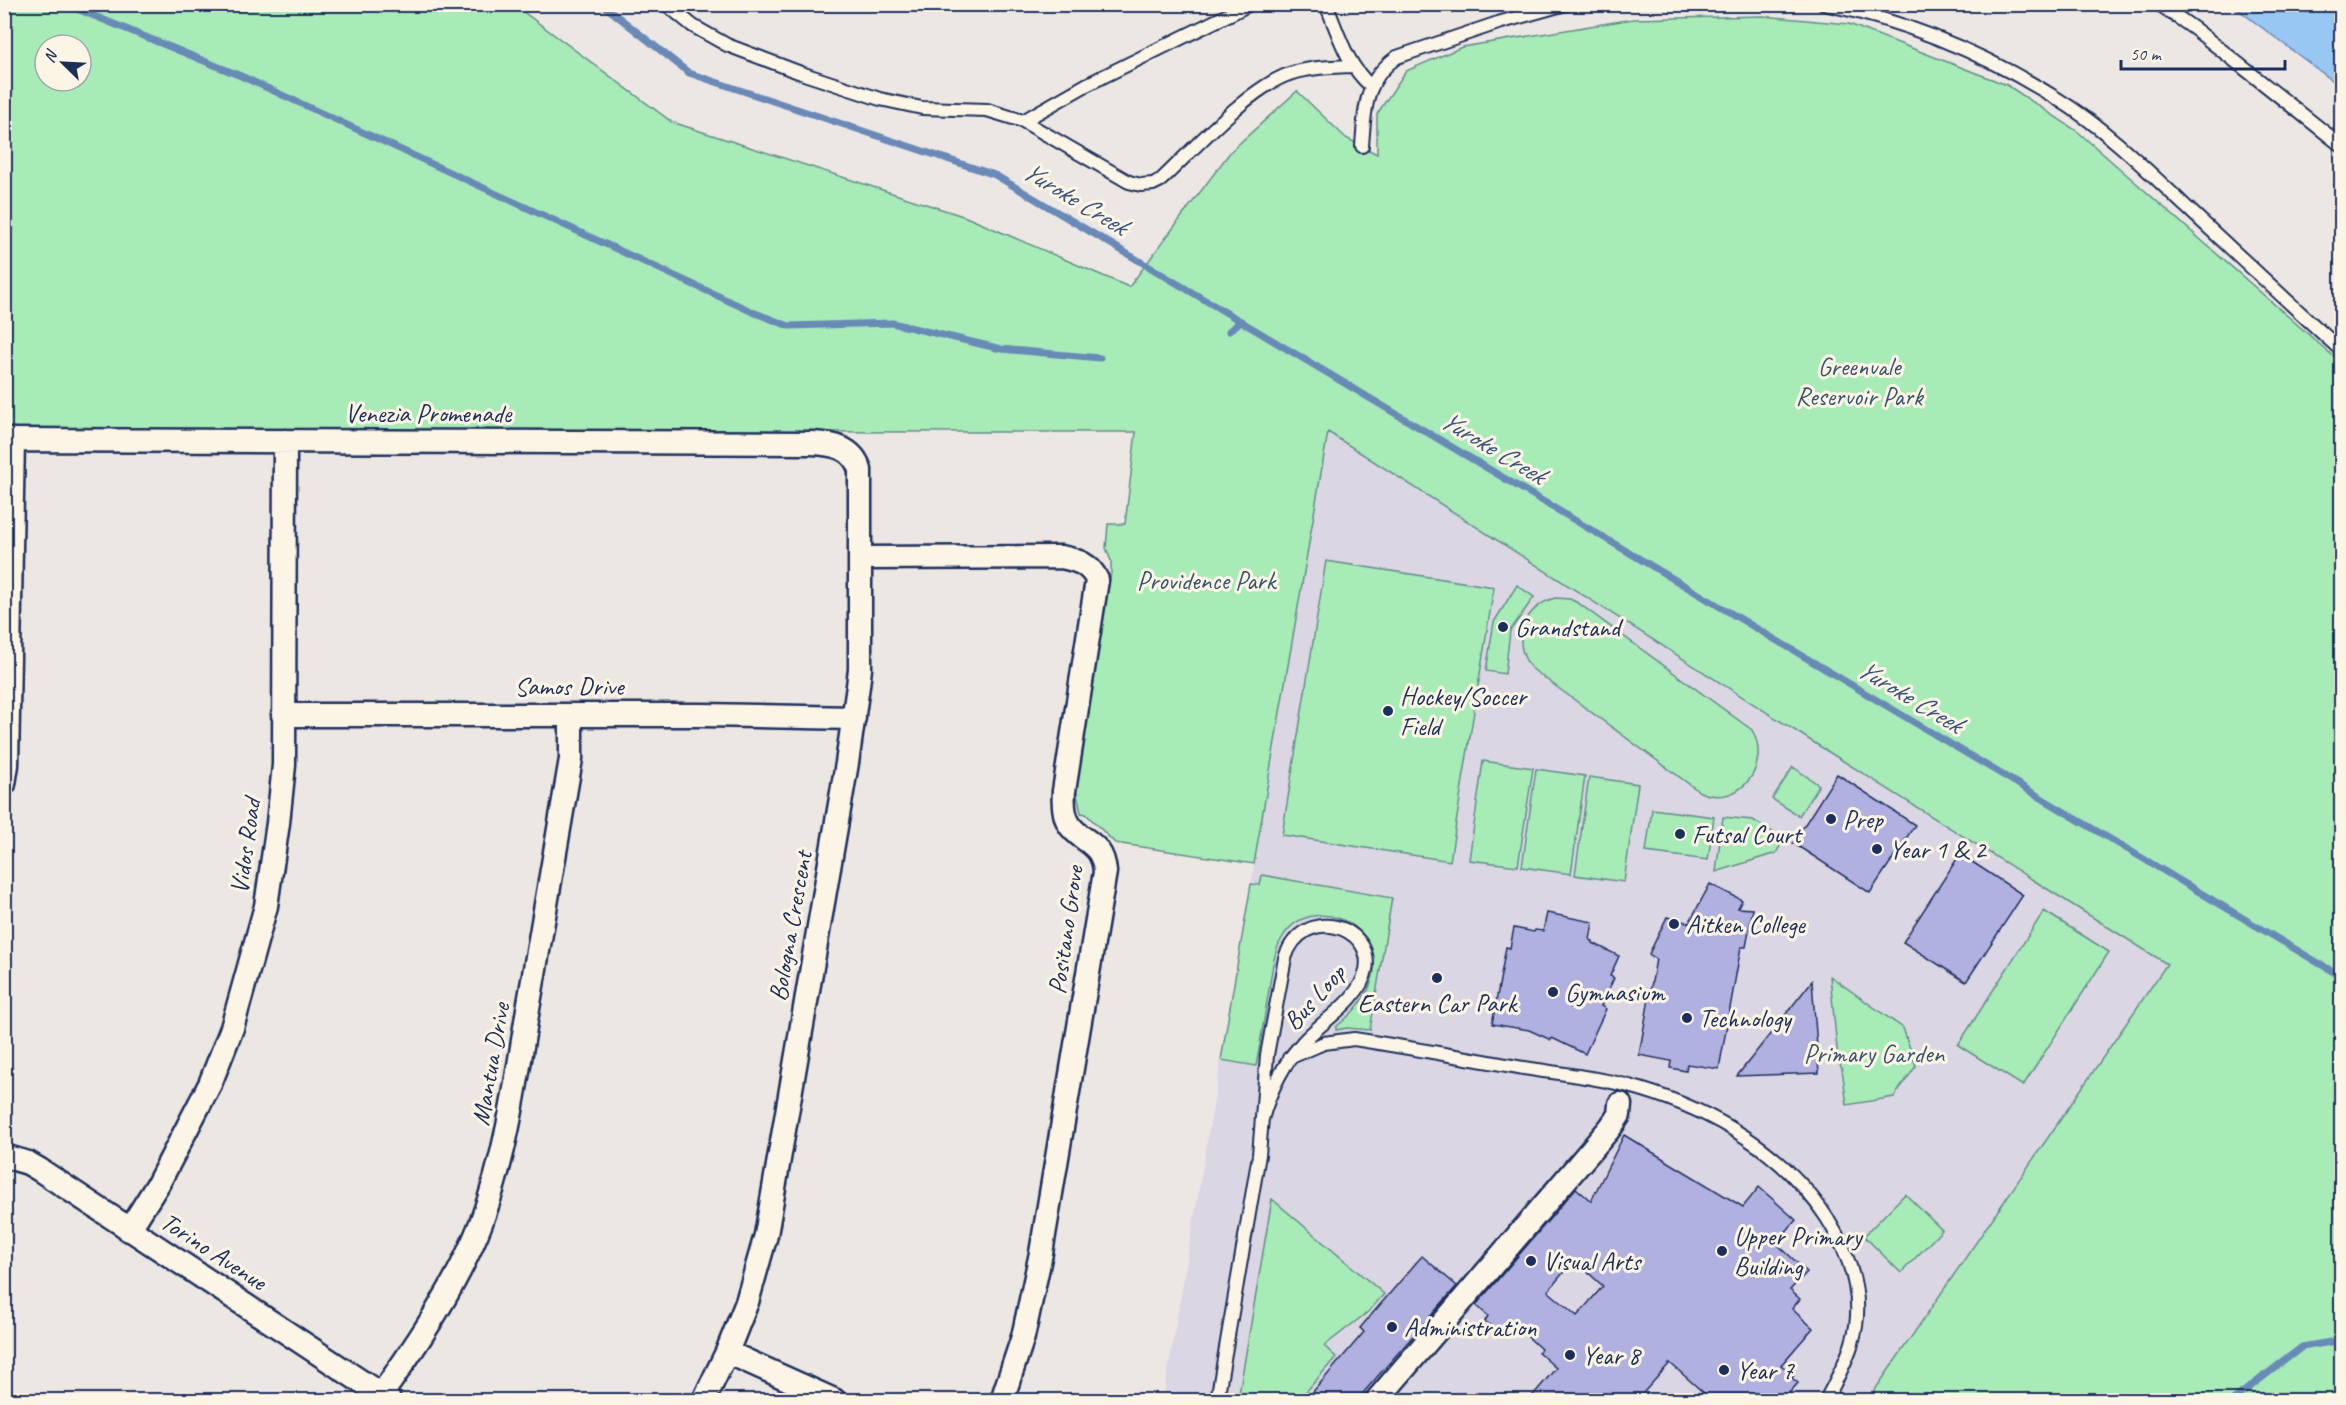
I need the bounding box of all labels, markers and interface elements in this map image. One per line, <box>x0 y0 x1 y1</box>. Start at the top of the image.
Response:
north arrow <box>33 33 93 93</box>
scale bar <box>2121 33 2284 71</box>
text: 50 m <box>2130 43 2163 65</box>
text: N <box>39 46 63 66</box>
water label: Yuroke Creek <box>1016 153 1138 245</box>
park label: Greenvale Reservoir Park <box>1795 350 1925 413</box>
street label: Venezia Promenade <box>345 397 513 430</box>
water label: Yuroke Creek <box>1434 402 1556 494</box>
park label: Providence Park <box>1137 564 1278 597</box>
place label: Grandstand <box>1515 611 1624 644</box>
marker: Grandstand <box>1496 620 1510 634</box>
water label: Yuroke Creek <box>1851 651 1973 743</box>
street label: Samos Drive <box>515 670 626 703</box>
place label: Hockey/Soccer Field <box>1400 680 1529 743</box>
marker: Hockey/Soccer Field <box>1381 704 1395 718</box>
street label: Vidos Road <box>222 793 269 896</box>
place label: Prep <box>1843 803 1885 836</box>
marker: Prep <box>1824 812 1838 826</box>
place label: Futsal Court <box>1692 818 1803 851</box>
marker: Futsal Court <box>1673 827 1687 841</box>
place label: Year 1 & 2 <box>1889 833 1988 866</box>
marker: Year 1 & 2 <box>1870 842 1884 856</box>
street label: Bologna Crescent <box>761 846 820 1004</box>
street label: Positano Grove <box>1040 862 1091 996</box>
place label: Aitken College <box>1686 908 1806 941</box>
marker: Aitken College <box>1667 917 1681 931</box>
street label: Bus Loop <box>1276 956 1354 1037</box>
marker: Eastern Car Park <box>1430 971 1444 985</box>
place label: Gymnasium <box>1565 976 1667 1009</box>
marker: Gymnasium <box>1546 985 1560 999</box>
place label: Eastern Car Park <box>1358 987 1519 1020</box>
street label: Mantua Drive <box>464 999 518 1128</box>
place label: Technology <box>1699 1002 1793 1035</box>
marker: Technology <box>1680 1011 1694 1025</box>
park label: Primary Garden <box>1804 1037 1945 1070</box>
street label: Torino Avenue <box>154 1205 274 1299</box>
place label: Upper Primary Building <box>1734 1220 1864 1283</box>
marker: Upper Primary Building <box>1715 1244 1729 1258</box>
place label: Visual Arts <box>1543 1245 1642 1278</box>
marker: Visual Arts <box>1524 1254 1538 1268</box>
place label: Administration <box>1404 1311 1537 1344</box>
marker: Administration <box>1385 1320 1399 1334</box>
place label: Year 8 <box>1582 1339 1642 1372</box>
marker: Year 8 <box>1563 1348 1577 1362</box>
place label: Year 7 <box>1736 1354 1795 1387</box>
marker: Year 7 <box>1717 1363 1731 1377</box>

